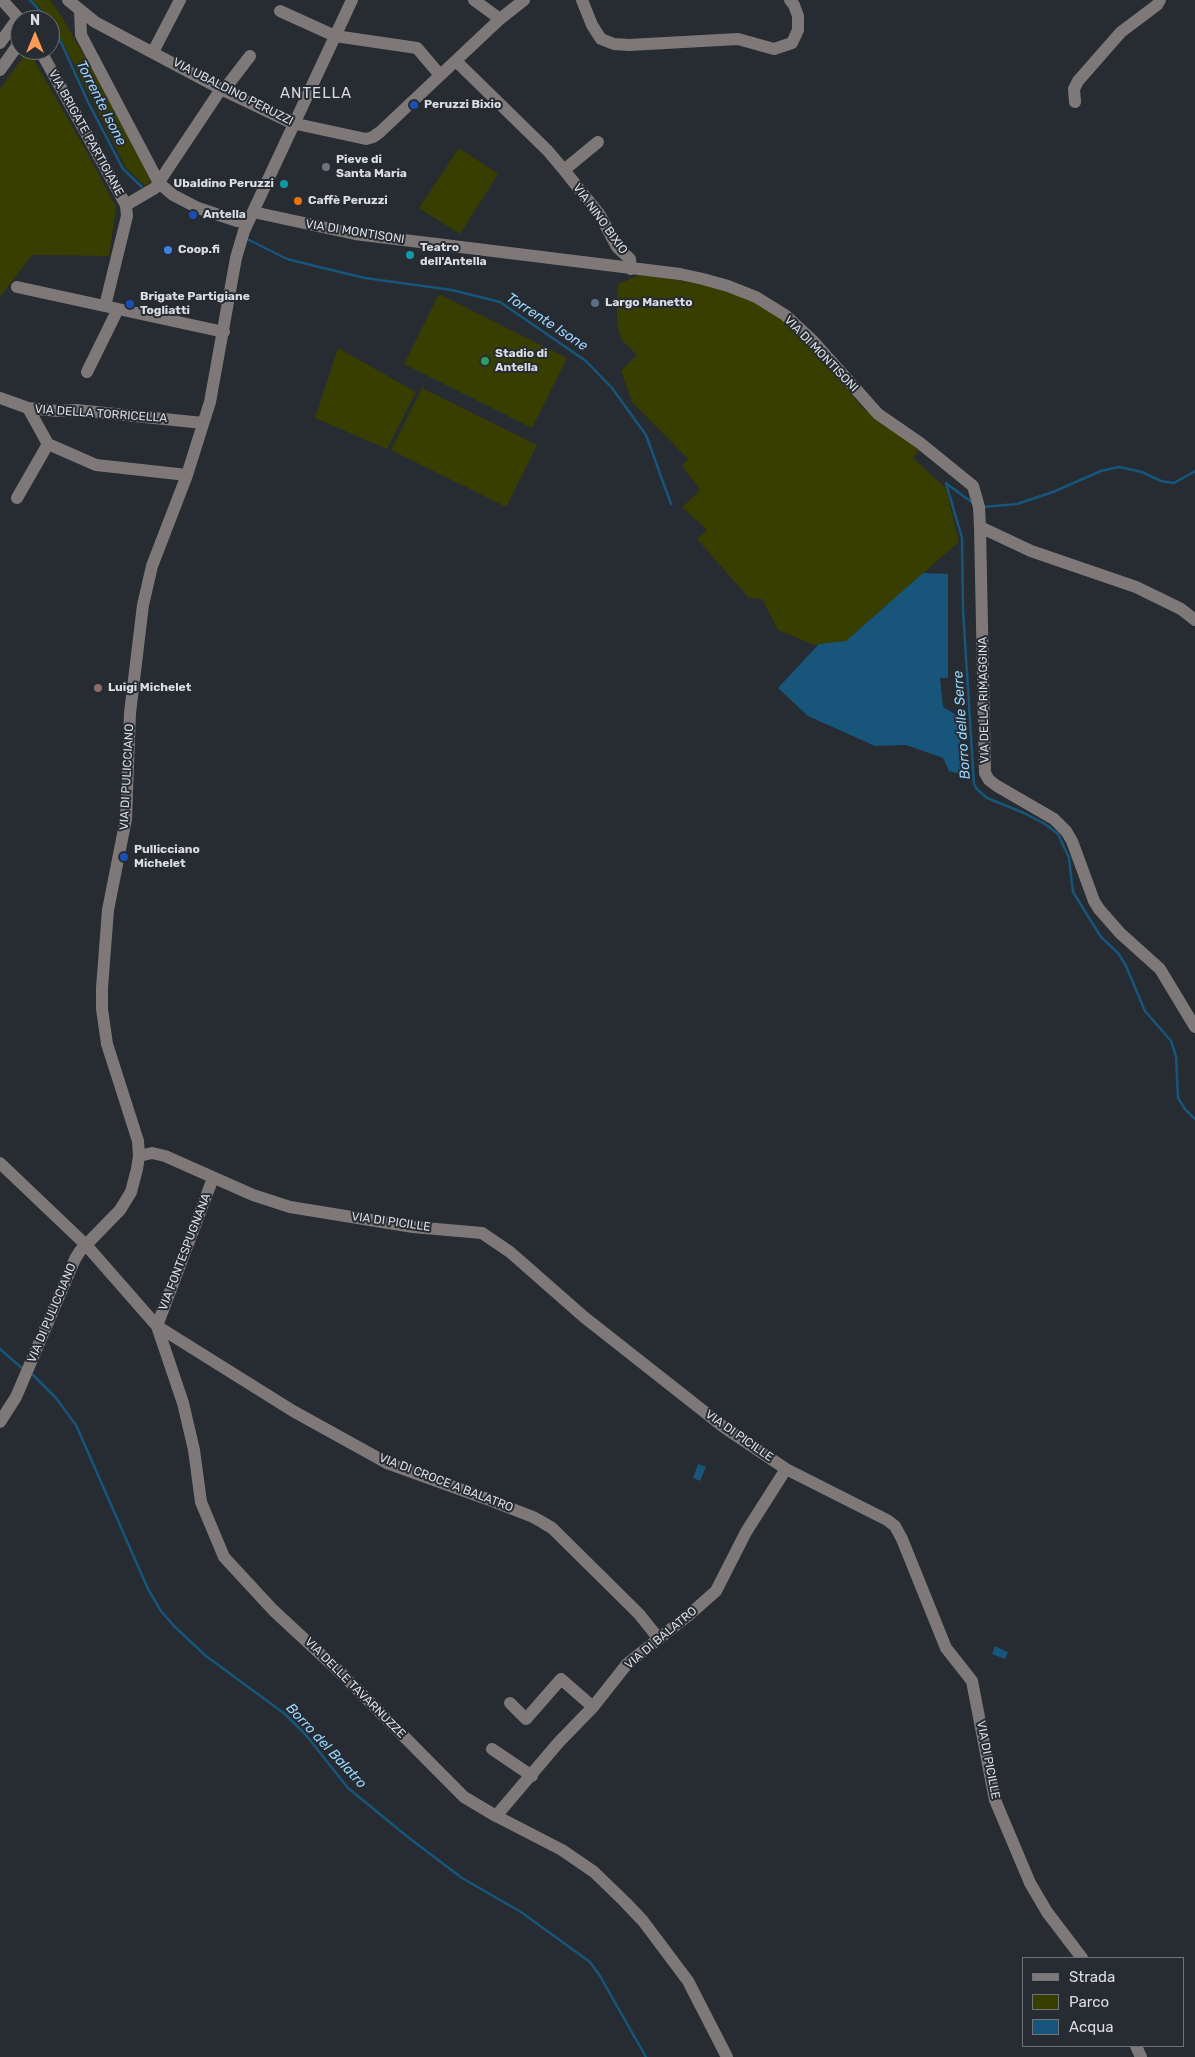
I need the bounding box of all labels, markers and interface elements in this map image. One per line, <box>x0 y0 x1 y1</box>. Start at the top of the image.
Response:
north arrow <box>10 10 60 60</box>
text: N <box>30 12 40 29</box>
street label: VIA UBALDINO PERUZZI <box>170 55 296 129</box>
water label: Torrente Isone <box>72 57 130 149</box>
street label: VIA BRIGATE PARTIGIANE <box>45 67 127 199</box>
district label: ANTELLA <box>279 85 353 103</box>
place label: Peruzzi Bixio <box>424 98 501 112</box>
marker: Peruzzi Bixio <box>408 99 420 111</box>
place label: Pieve di Santa Maria <box>336 153 407 181</box>
marker: Pieve di Santa Maria <box>320 161 332 173</box>
place label: Ubaldino Peruzzi <box>174 177 274 191</box>
marker: Ubaldino Peruzzi <box>278 178 290 190</box>
street label: VIA NINO BIXIO <box>570 181 630 257</box>
place label: Caffè Peruzzi <box>308 194 388 208</box>
marker: Caffè Peruzzi <box>292 195 304 207</box>
place label: Antella <box>203 208 246 222</box>
marker: Antella <box>187 209 199 221</box>
street label: VIA DI MONTISONI <box>304 217 406 247</box>
place label: Teatro dell'Antella <box>420 241 487 269</box>
place label: Coop.fi <box>178 243 220 257</box>
marker: Coop.fi <box>162 244 174 256</box>
marker: Teatro dell'Antella <box>404 249 416 261</box>
water label: Torrente Isone <box>503 289 591 355</box>
place label: Brigate Partigiane Togliatti <box>140 290 250 318</box>
place label: Largo Manetto <box>605 296 693 310</box>
marker: Largo Manetto <box>589 297 601 309</box>
marker: Brigate Partigiane Togliatti <box>124 298 136 310</box>
street label: VIA DI MONTISONI <box>781 313 861 395</box>
place label: Stadio di Antella <box>495 347 548 375</box>
marker: Stadio di Antella <box>479 355 491 367</box>
street label: VIA DELLA TORRICELLA <box>34 402 168 426</box>
street label: VIA DELLA RIMAGGINA <box>976 637 992 763</box>
water label: Borro delle Serre <box>950 670 974 780</box>
place label: Luigi Michelet <box>108 681 191 695</box>
marker: Luigi Michelet <box>92 682 104 694</box>
street label: VIA DI PULICCIANO <box>117 723 137 831</box>
place label: Pullicciano Michelet <box>134 843 200 871</box>
marker: Pullicciano Michelet <box>118 851 130 863</box>
street label: VIA FONTESPUGNANA <box>156 1191 214 1313</box>
street label: VIA DI PICILLE <box>351 1209 431 1235</box>
street label: VIA DI PULICCIANO <box>25 1261 79 1365</box>
street label: VIA DI PICILLE <box>702 1407 776 1465</box>
street label: VIA DI CROCE A BALATRO <box>377 1451 515 1515</box>
street label: VIA DI BALATRO <box>622 1604 700 1672</box>
street label: VIA DELLE TAVARNUZZE <box>302 1635 408 1741</box>
water label: Borro del Balatro <box>282 1700 370 1792</box>
street label: VIA DI PICILLE <box>973 1720 1003 1800</box>
legend <box>1022 1957 1185 2047</box>
text: Strada <box>1069 1968 1115 1986</box>
text: Parco <box>1069 1993 1109 2011</box>
text: Acqua <box>1069 2018 1114 2036</box>

